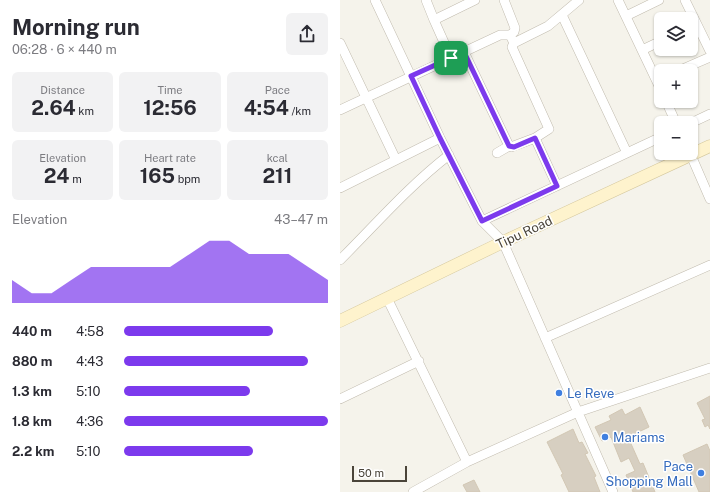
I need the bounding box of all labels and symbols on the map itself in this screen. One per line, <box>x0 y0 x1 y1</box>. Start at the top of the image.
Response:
pin <box>434 41 468 75</box>
street label: Tipu Road <box>494 213 555 252</box>
place label: Le Reve <box>567 386 614 401</box>
marker: Le Reve <box>554 388 564 398</box>
place label: Mariams <box>613 430 665 445</box>
marker: Mariams <box>600 432 610 442</box>
place label: Pace Shopping Mall <box>606 459 693 489</box>
scale bar <box>352 464 407 483</box>
marker: Pace Shopping Mall <box>696 468 706 478</box>

